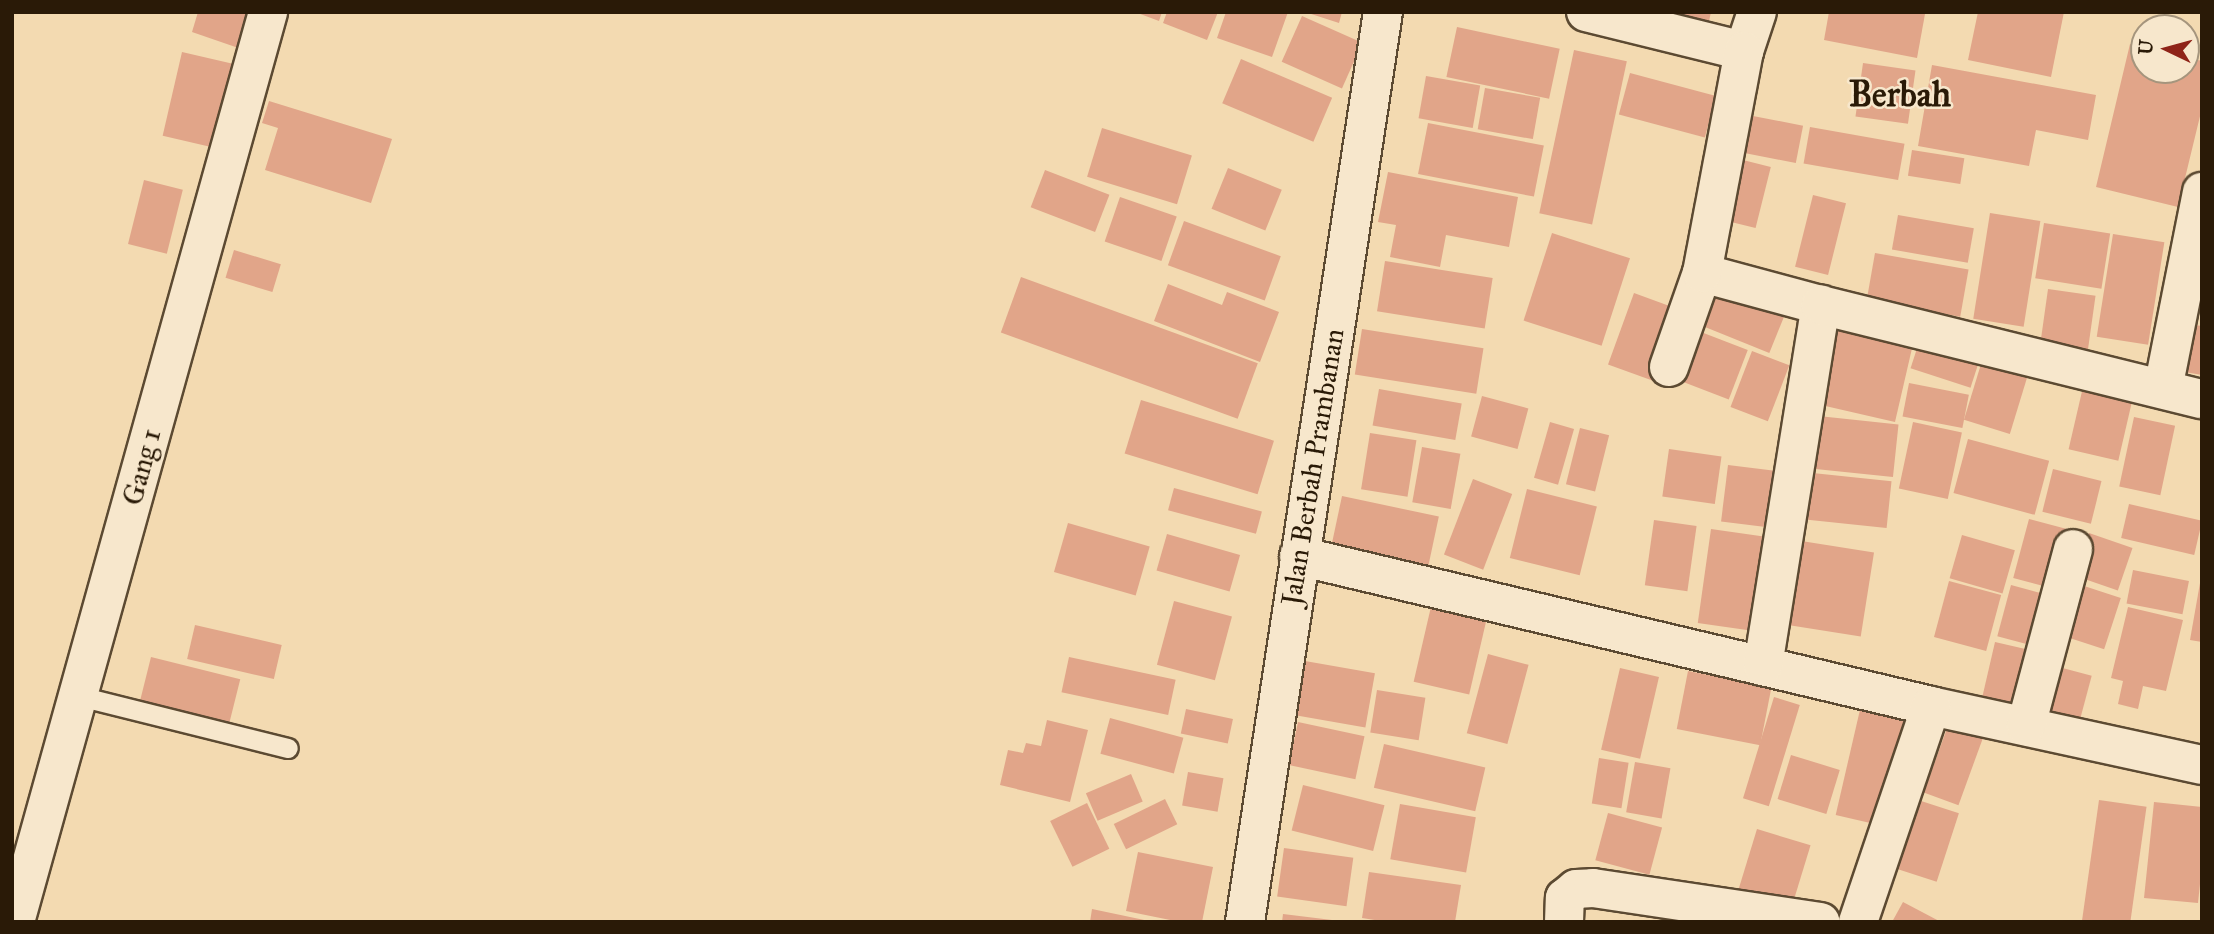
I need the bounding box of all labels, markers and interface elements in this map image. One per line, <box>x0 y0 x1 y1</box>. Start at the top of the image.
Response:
north arrow <box>2130 14 2200 84</box>
text: U <box>2133 39 2158 56</box>
district label: Berbah <box>1849 74 1951 116</box>
street label: Jalan Berbah Prambanan <box>1275 326 1351 608</box>
street label: Gang 1 <box>116 425 168 509</box>

